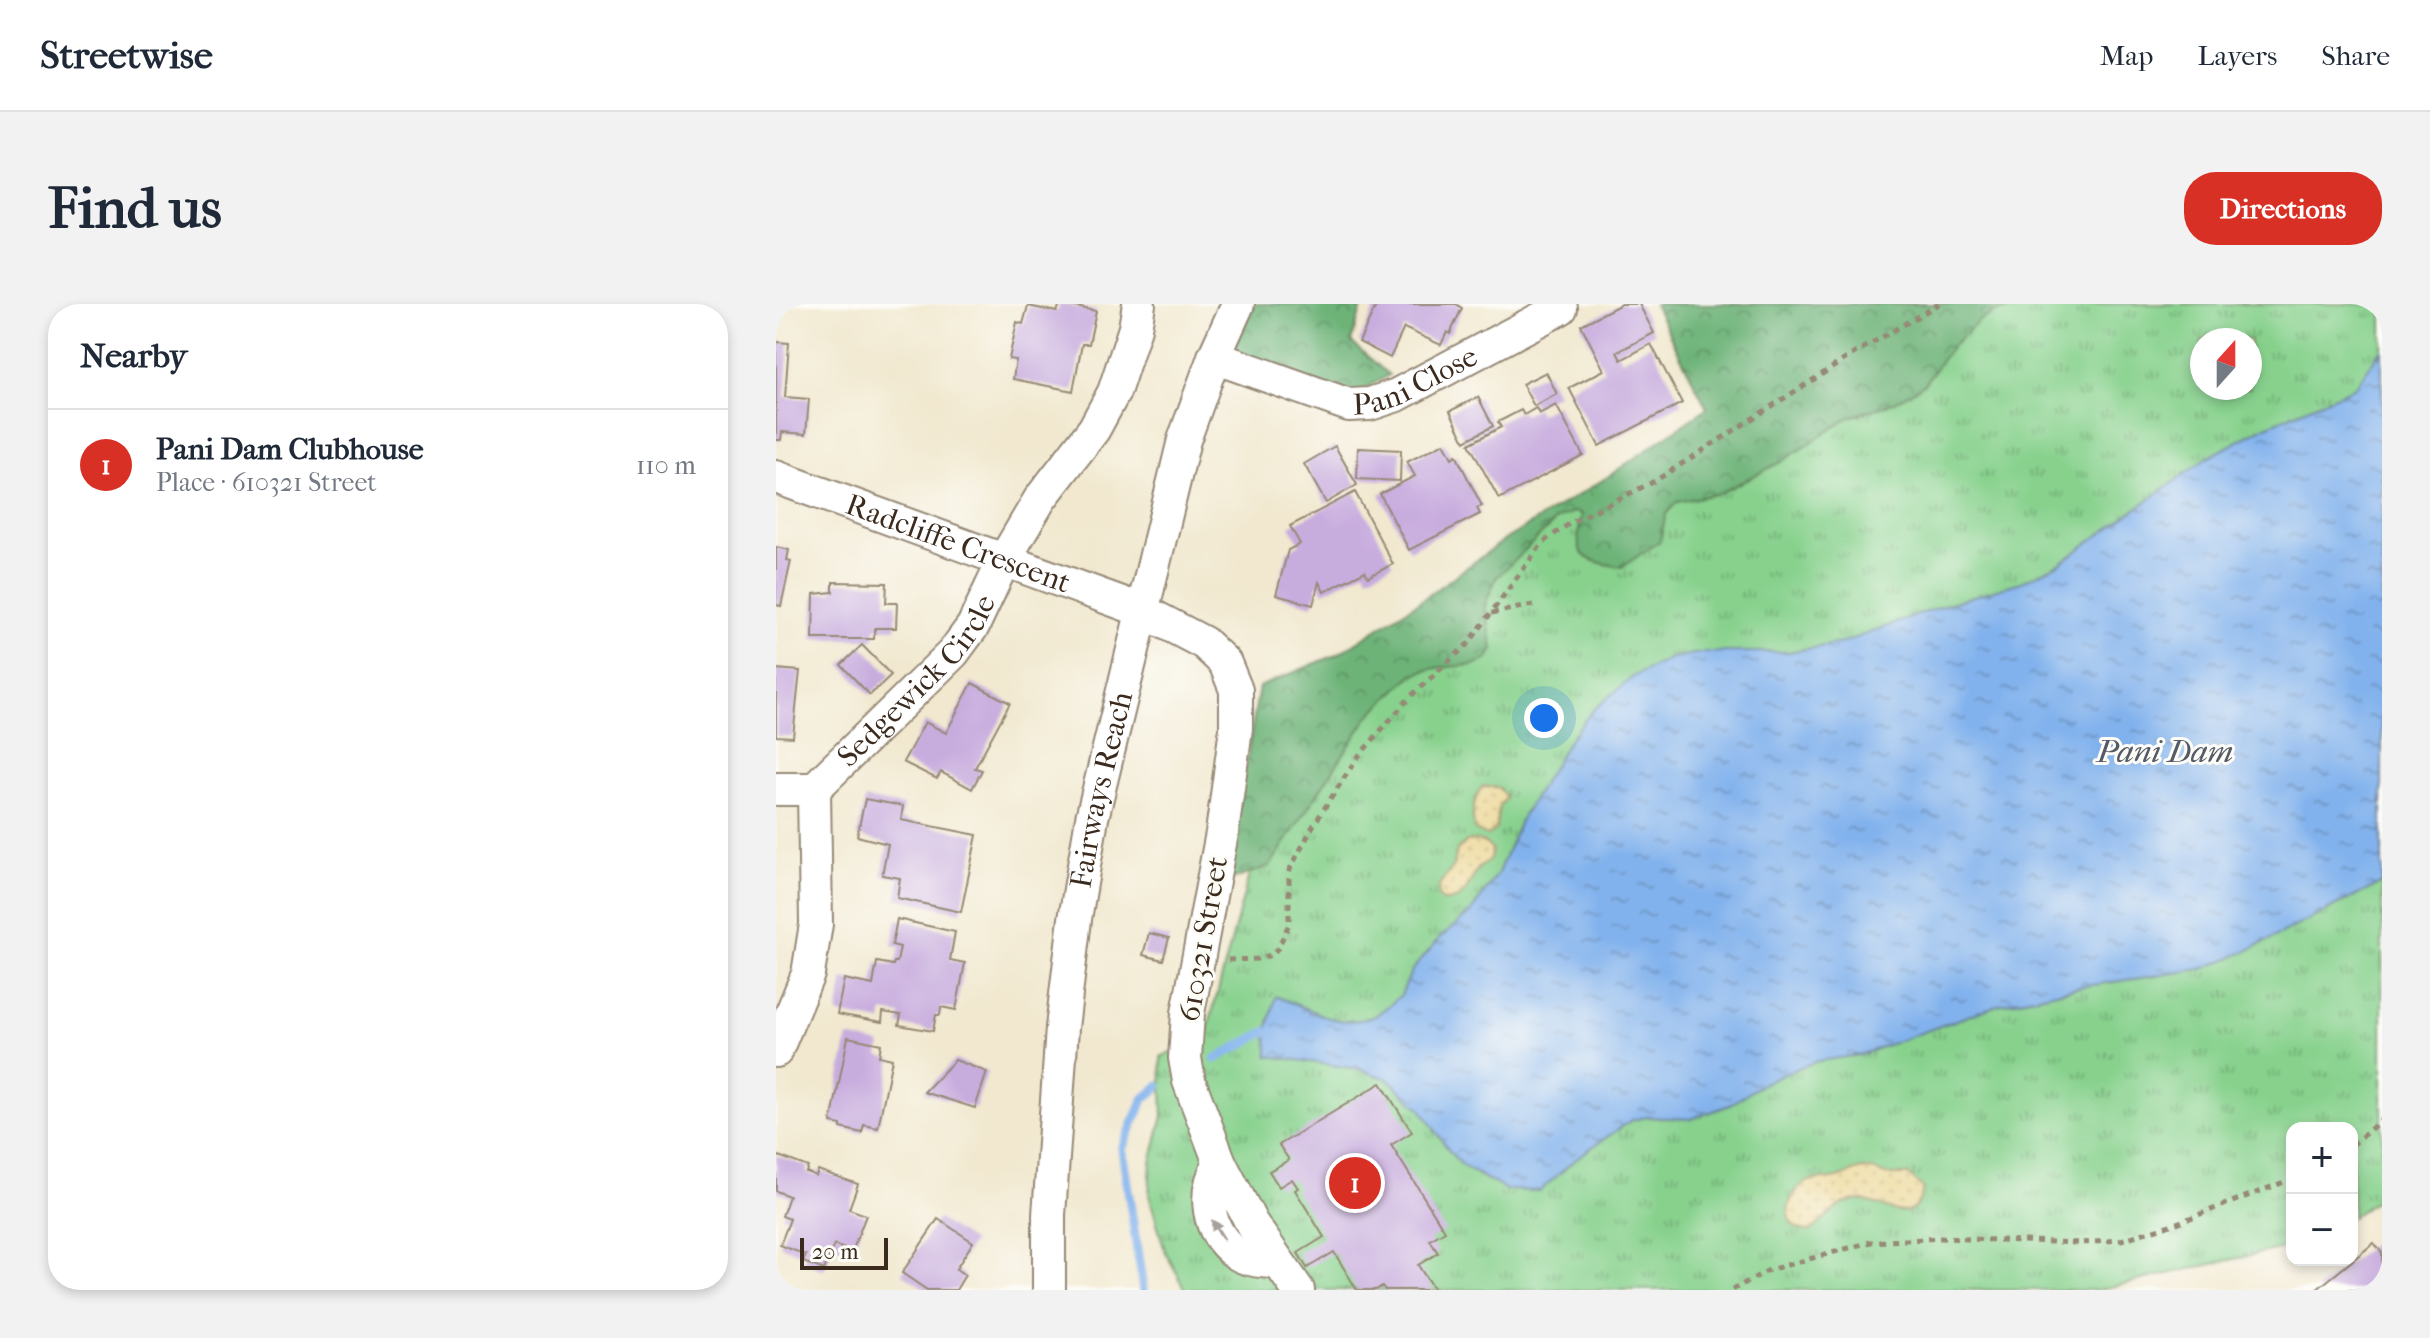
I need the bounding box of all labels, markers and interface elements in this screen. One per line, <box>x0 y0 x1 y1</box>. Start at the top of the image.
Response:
text: Streetwise <box>40 33 213 78</box>
text: Map <box>2100 39 2153 72</box>
text: Layers <box>2197 39 2277 72</box>
text: Share <box>2321 39 2390 72</box>
button: Directions <box>2184 172 2382 245</box>
text: Find us <box>48 176 222 241</box>
north arrow <box>2190 328 2262 400</box>
text: Nearby <box>80 336 187 376</box>
street label: Pani Close <box>1352 339 1483 423</box>
text: Pani Dam Clubhouse <box>156 432 424 467</box>
text: 1 <box>101 450 111 481</box>
text: 110 m <box>636 450 696 481</box>
text: Place · 610321 Street <box>156 467 377 498</box>
street label: Radcliffe Crescent <box>841 487 1075 601</box>
street label: Sedgewick Circle <box>830 589 1003 774</box>
street label: Fairways Reach <box>1063 688 1140 891</box>
your location <box>1524 698 1564 738</box>
water label: Pani Dam <box>2095 733 2233 770</box>
street label: 610321 Street <box>1172 853 1235 1024</box>
map controls <box>2286 1122 2358 1266</box>
button: + <box>2286 1122 2358 1194</box>
pin: 1 <box>1329 1153 1381 1213</box>
button: − <box>2286 1194 2358 1266</box>
one-way arrow <box>1212 1219 1226 1241</box>
scale bar <box>800 1234 888 1270</box>
text: 20 m <box>812 1239 858 1265</box>

